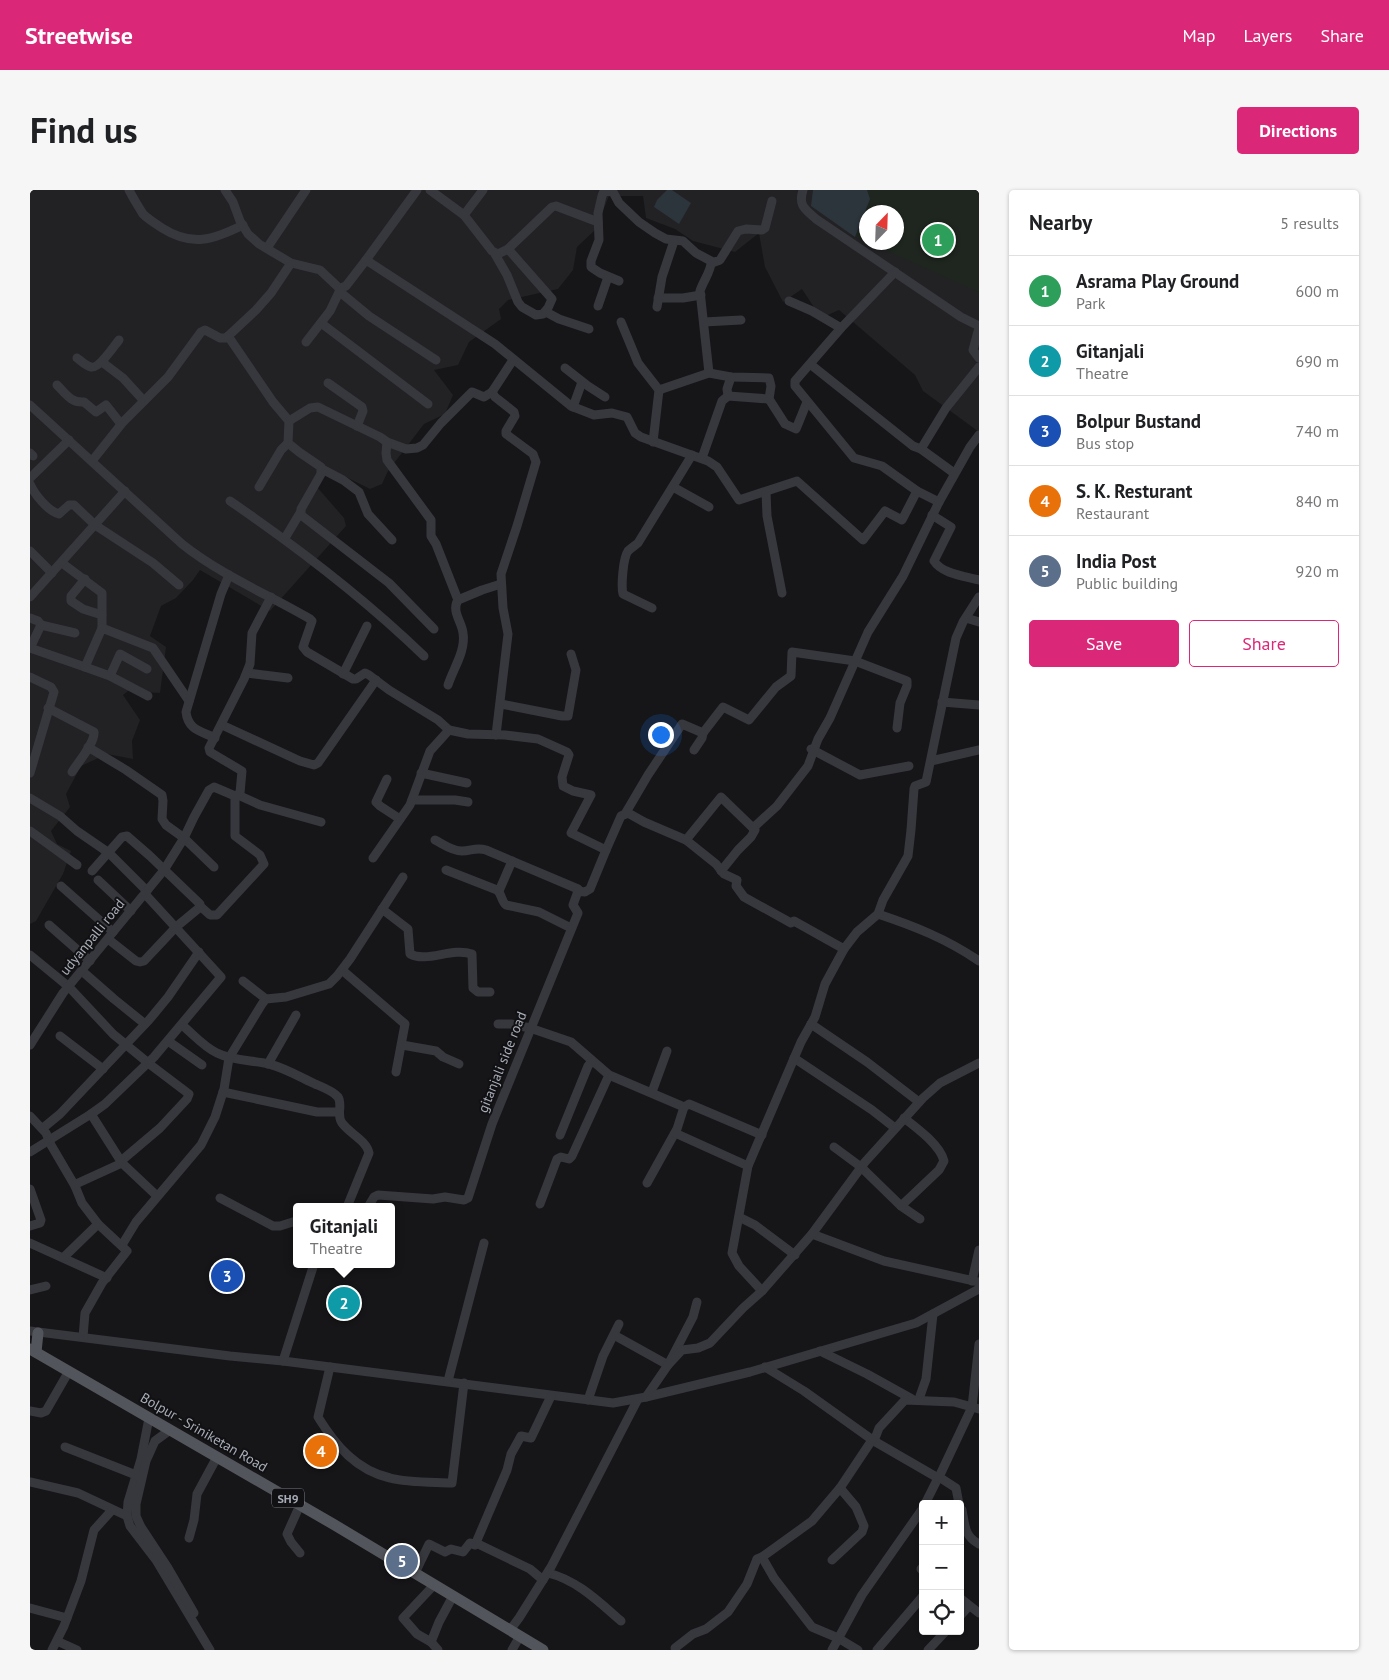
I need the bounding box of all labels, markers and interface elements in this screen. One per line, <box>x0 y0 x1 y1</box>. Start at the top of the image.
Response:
text: Streetwise <box>25 20 133 51</box>
text: Map <box>1183 24 1215 47</box>
text: Layers <box>1243 24 1292 47</box>
text: Share <box>1320 24 1364 47</box>
text: Find us <box>30 107 138 153</box>
button: Directions <box>1237 107 1359 154</box>
north arrow <box>859 205 904 250</box>
text: Nearby <box>1029 209 1092 236</box>
text: 5 results <box>1280 213 1339 233</box>
pin: 1 <box>922 221 954 259</box>
text: Asrama Play Ground <box>1076 269 1239 293</box>
text: 1 <box>1040 281 1050 301</box>
text: 600 m <box>1296 281 1339 301</box>
text: Park <box>1076 293 1105 313</box>
text: Gitanjali <box>1076 339 1144 363</box>
text: 2 <box>1040 351 1050 371</box>
text: 690 m <box>1296 351 1339 371</box>
text: Theatre <box>1076 363 1129 383</box>
text: Bolpur Bustand <box>1076 409 1201 433</box>
text: 3 <box>1040 421 1050 441</box>
text: 740 m <box>1296 421 1339 441</box>
text: Bus stop <box>1076 433 1134 453</box>
text: S. K. Resturant <box>1076 479 1192 503</box>
text: 4 <box>1040 491 1050 511</box>
text: 840 m <box>1296 491 1339 511</box>
text: Restaurant <box>1076 503 1149 523</box>
text: India Post <box>1076 549 1156 573</box>
text: 5 <box>1040 561 1050 581</box>
text: 920 m <box>1296 561 1339 581</box>
text: Public building <box>1076 573 1178 593</box>
button: Save <box>1029 620 1179 667</box>
button: Share <box>1189 620 1339 667</box>
your location <box>648 722 674 748</box>
street label: udyanpalli road <box>56 895 128 979</box>
street label: gitanjali side road <box>473 1009 531 1115</box>
popup <box>293 1203 395 1268</box>
text: Gitanjali <box>310 1214 378 1238</box>
text: Theatre <box>310 1238 363 1258</box>
pin: 3 <box>211 1257 243 1295</box>
pin: 2 <box>328 1284 360 1322</box>
street label: Bolpur - Sriniketan Road <box>137 1388 271 1476</box>
pin: 4 <box>305 1432 337 1470</box>
road number: SH9 <box>272 1489 304 1508</box>
map controls <box>919 1500 964 1635</box>
button: + <box>919 1500 964 1545</box>
pin: 5 <box>386 1542 418 1580</box>
button: − <box>919 1545 964 1590</box>
button: locate <box>919 1590 964 1635</box>

